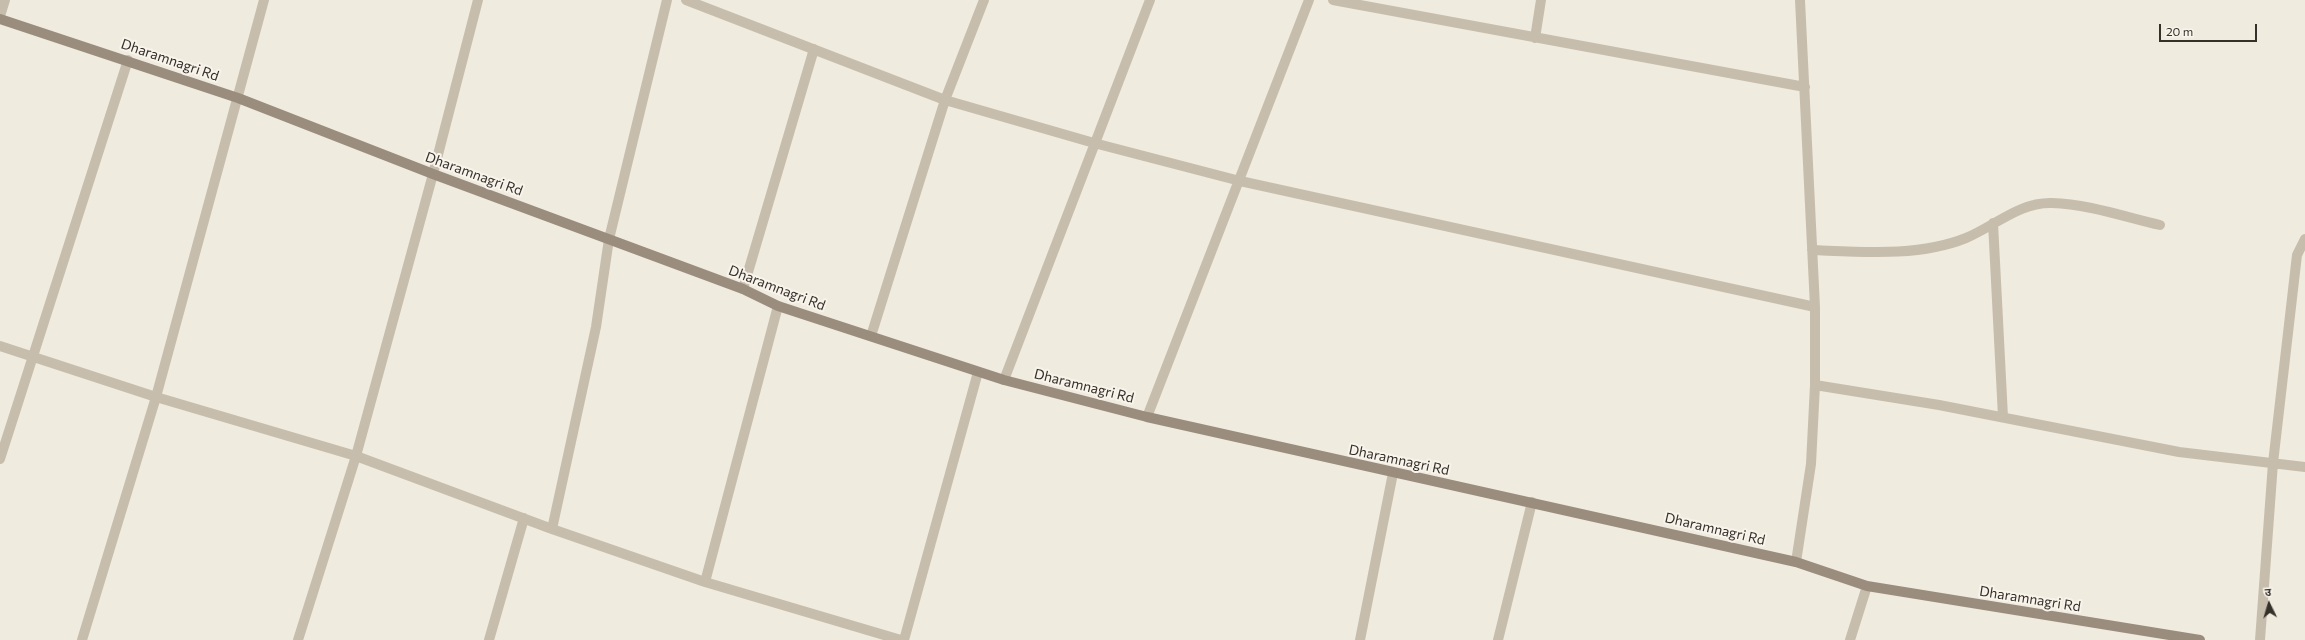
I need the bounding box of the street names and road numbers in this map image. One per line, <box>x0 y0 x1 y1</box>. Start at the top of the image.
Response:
street label: Dharamnagri Rd <box>119 35 221 85</box>
street label: Dharamnagri Rd <box>423 149 525 199</box>
street label: Dharamnagri Rd <box>726 262 828 314</box>
street label: Dharamnagri Rd <box>1032 365 1136 407</box>
street label: Dharamnagri Rd <box>1347 441 1451 479</box>
street label: Dharamnagri Rd <box>1663 509 1767 549</box>
street label: Dharamnagri Rd <box>1978 583 2082 615</box>

